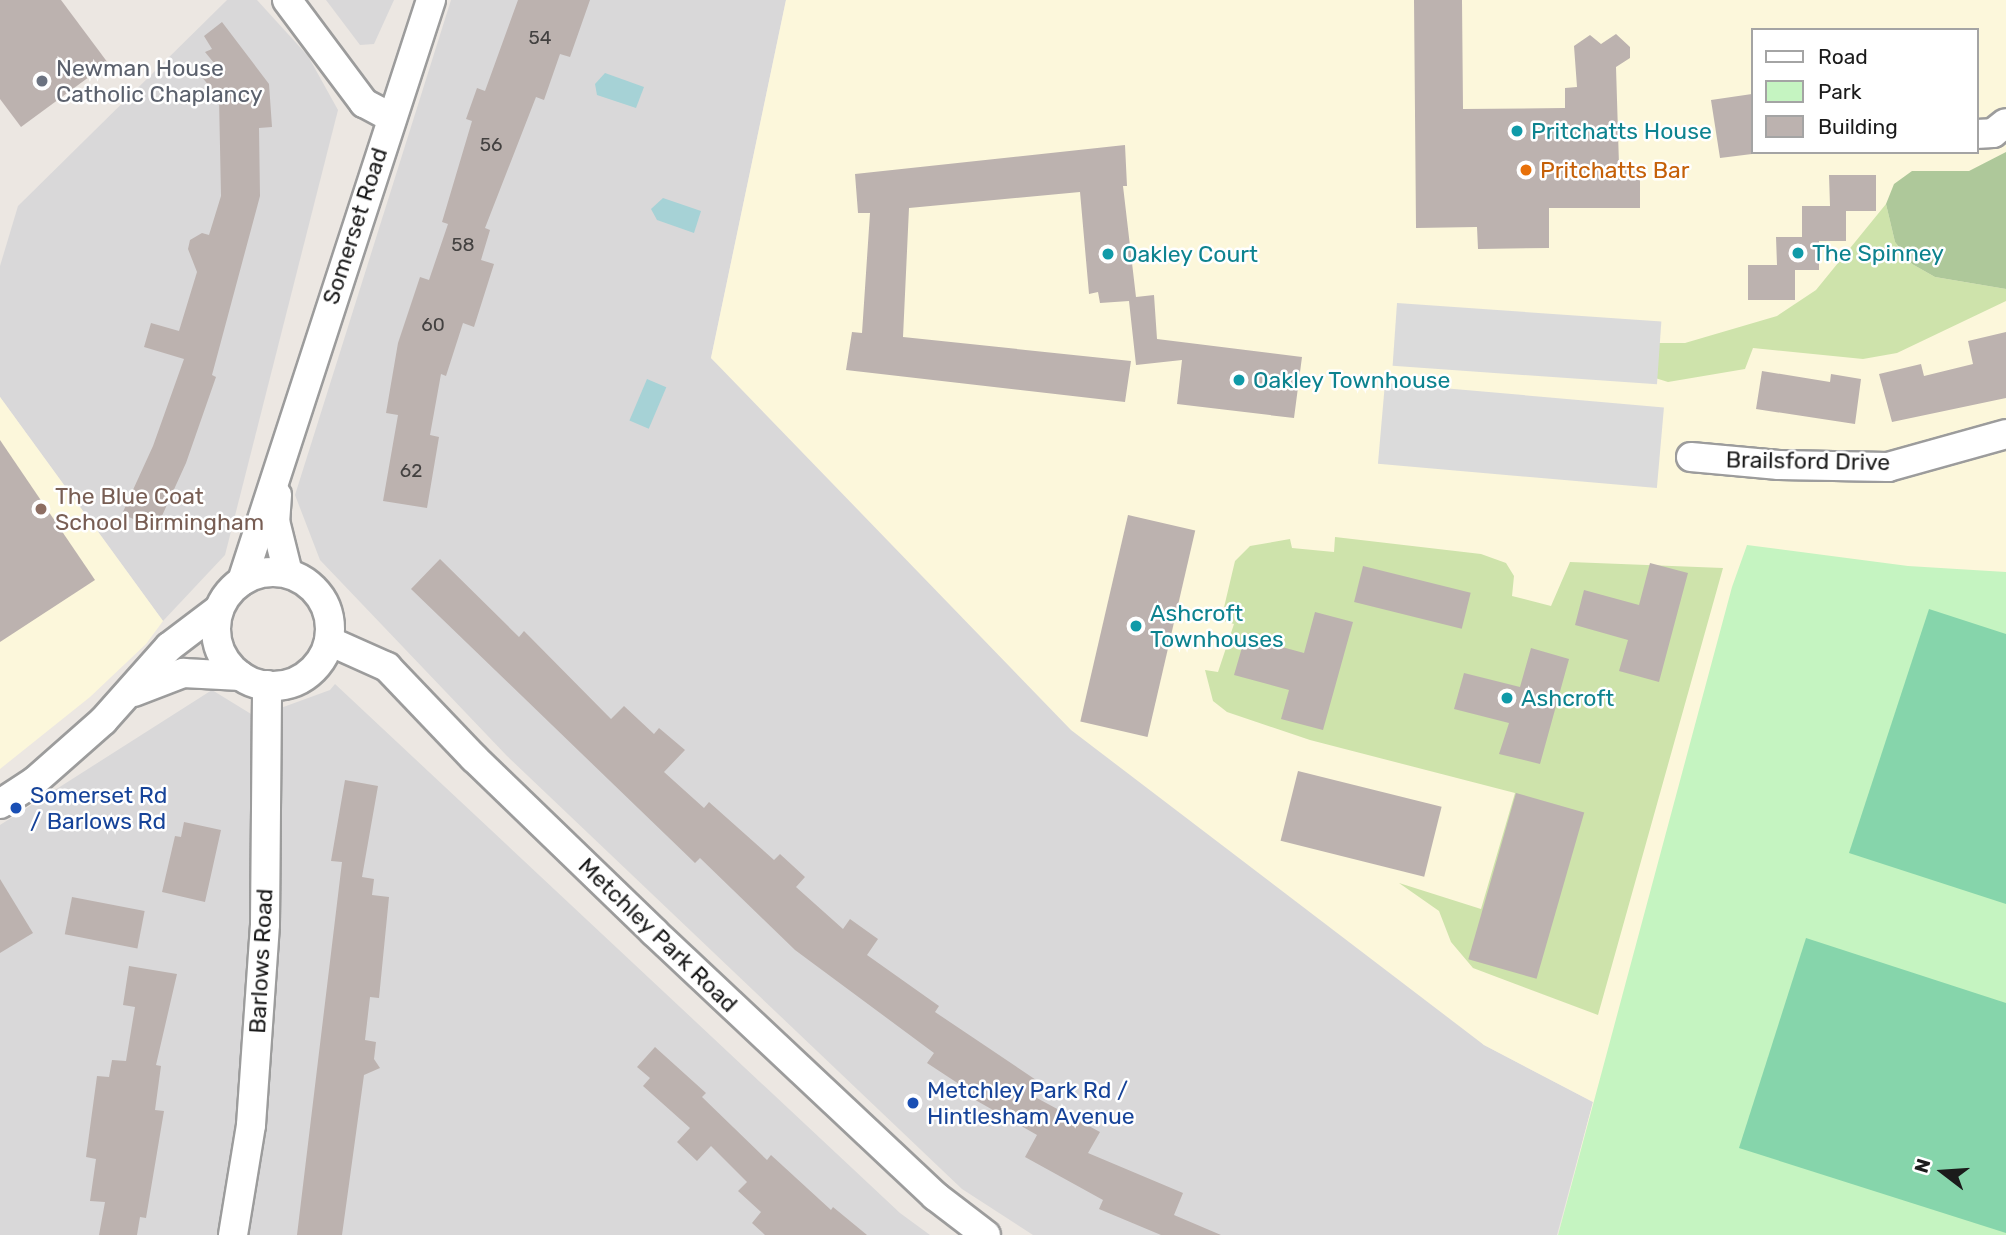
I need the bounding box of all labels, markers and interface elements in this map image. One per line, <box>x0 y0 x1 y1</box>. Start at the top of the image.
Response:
house number: 54 <box>528 27 552 49</box>
legend <box>1750 28 1978 154</box>
text: Road <box>1818 44 1868 69</box>
place label: Newman House Catholic Chaplancy <box>56 54 263 108</box>
marker: Newman House Catholic Chaplancy <box>34 73 50 89</box>
text: Park <box>1818 79 1862 104</box>
text: Building <box>1818 114 1898 139</box>
place label: Pritchatts House <box>1531 117 1712 145</box>
marker: Pritchatts House <box>1509 123 1525 139</box>
house number: 56 <box>480 134 502 156</box>
street label: Somerset Road <box>317 144 393 308</box>
place label: Pritchatts Bar <box>1540 156 1690 184</box>
marker: Pritchatts Bar <box>1518 162 1534 178</box>
house number: 58 <box>451 234 475 256</box>
place label: The Spinney <box>1812 239 1944 267</box>
place label: Oakley Court <box>1122 240 1259 268</box>
marker: The Spinney <box>1790 245 1806 261</box>
marker: Oakley Court <box>1100 246 1116 262</box>
house number: 60 <box>421 314 445 336</box>
place label: Oakley Townhouse <box>1253 366 1452 394</box>
marker: Oakley Townhouse <box>1231 372 1247 388</box>
street label: Brailsford Drive <box>1726 446 1890 476</box>
house number: 62 <box>400 460 422 482</box>
place label: The Blue Coat School Birmingham <box>55 482 264 536</box>
marker: The Blue Coat School Birmingham <box>33 501 49 517</box>
place label: Ashcroft Townhouses <box>1150 599 1284 653</box>
marker: Ashcroft Townhouses <box>1128 618 1144 634</box>
place label: Ashcroft <box>1521 684 1614 712</box>
marker: Ashcroft <box>1499 690 1515 706</box>
place label: Somerset Rd / Barlows Rd <box>30 781 167 835</box>
marker: Somerset Rd / Barlows Rd <box>8 800 24 816</box>
street label: Metchley Park Road <box>572 852 744 1018</box>
street label: Barlows Road <box>243 888 279 1034</box>
place label: Metchley Park Rd / Hintlesham Avenue <box>927 1076 1135 1130</box>
marker: Metchley Park Rd / Hintlesham Avenue <box>905 1095 921 1111</box>
north arrow <box>1908 1137 1978 1207</box>
text: N <box>1909 1156 1935 1176</box>

